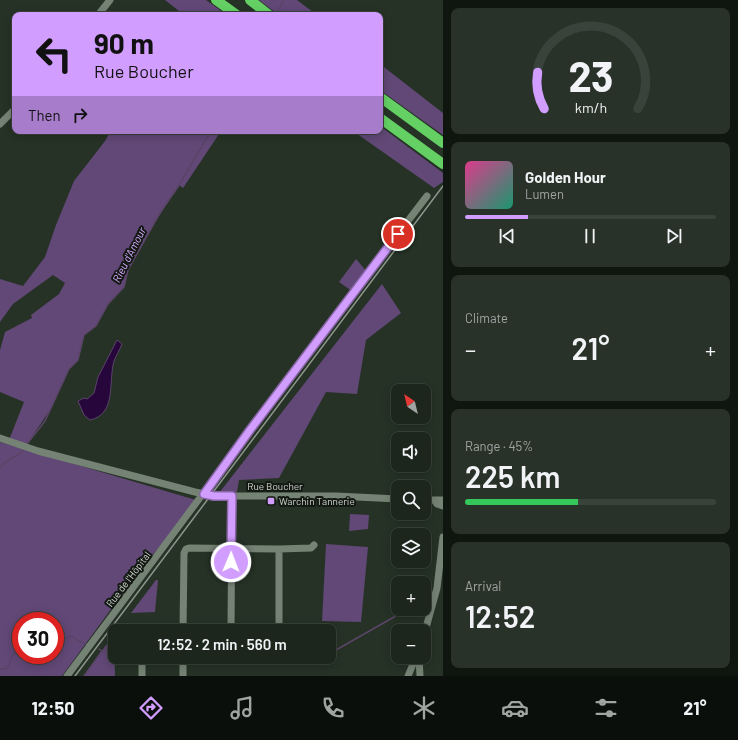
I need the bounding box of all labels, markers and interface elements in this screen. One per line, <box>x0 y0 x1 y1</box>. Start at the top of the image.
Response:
text: 90 m <box>94 26 154 60</box>
icon: left <box>28 28 80 80</box>
text: 23 <box>568 50 613 100</box>
text: Rue Boucher <box>94 60 194 82</box>
text: km/h <box>574 98 607 115</box>
icon: right <box>69 104 91 126</box>
text: Then <box>28 106 61 124</box>
text: Golden Hour <box>525 168 606 186</box>
text: Lumen <box>525 186 564 202</box>
pin <box>381 217 415 251</box>
icon: arrive <box>387 223 409 245</box>
water label: Rieu d'Amour <box>109 224 148 284</box>
icon: previous <box>496 225 518 247</box>
icon: pause <box>579 225 601 247</box>
icon: next <box>663 225 685 247</box>
text: Climate <box>465 310 508 326</box>
text: 21° <box>571 330 610 366</box>
text: − <box>465 336 476 362</box>
text: + <box>705 336 716 362</box>
north arrow <box>391 384 431 424</box>
map controls <box>391 384 431 664</box>
button: sound <box>391 432 431 472</box>
text: Range · 45% <box>465 438 533 454</box>
text: 225 km <box>465 458 561 494</box>
street label: Rue Boucher <box>247 480 303 492</box>
button: search <box>391 480 431 520</box>
place label: Warchin Tannerie <box>279 495 355 507</box>
marker: Warchin Tannerie <box>266 496 276 506</box>
button: layers <box>391 528 431 568</box>
position arrow <box>210 541 252 583</box>
street label: Rue de l'Hôpital <box>103 549 153 609</box>
button: + <box>391 576 431 616</box>
text: Arrival <box>465 578 501 594</box>
text: 12:52 <box>465 598 535 634</box>
speed limit sign: 30 <box>12 612 64 664</box>
button: − <box>391 624 431 664</box>
text: 12:52 · 2 min · 560 m <box>157 635 287 653</box>
icon: directions <box>137 694 165 722</box>
icon: music <box>228 694 256 722</box>
icon: phone <box>319 694 347 722</box>
icon: climate <box>410 694 438 722</box>
icon: car <box>501 694 529 722</box>
icon: filters <box>592 694 620 722</box>
text: 12:50 <box>31 697 74 719</box>
text: 21° <box>683 697 706 719</box>

